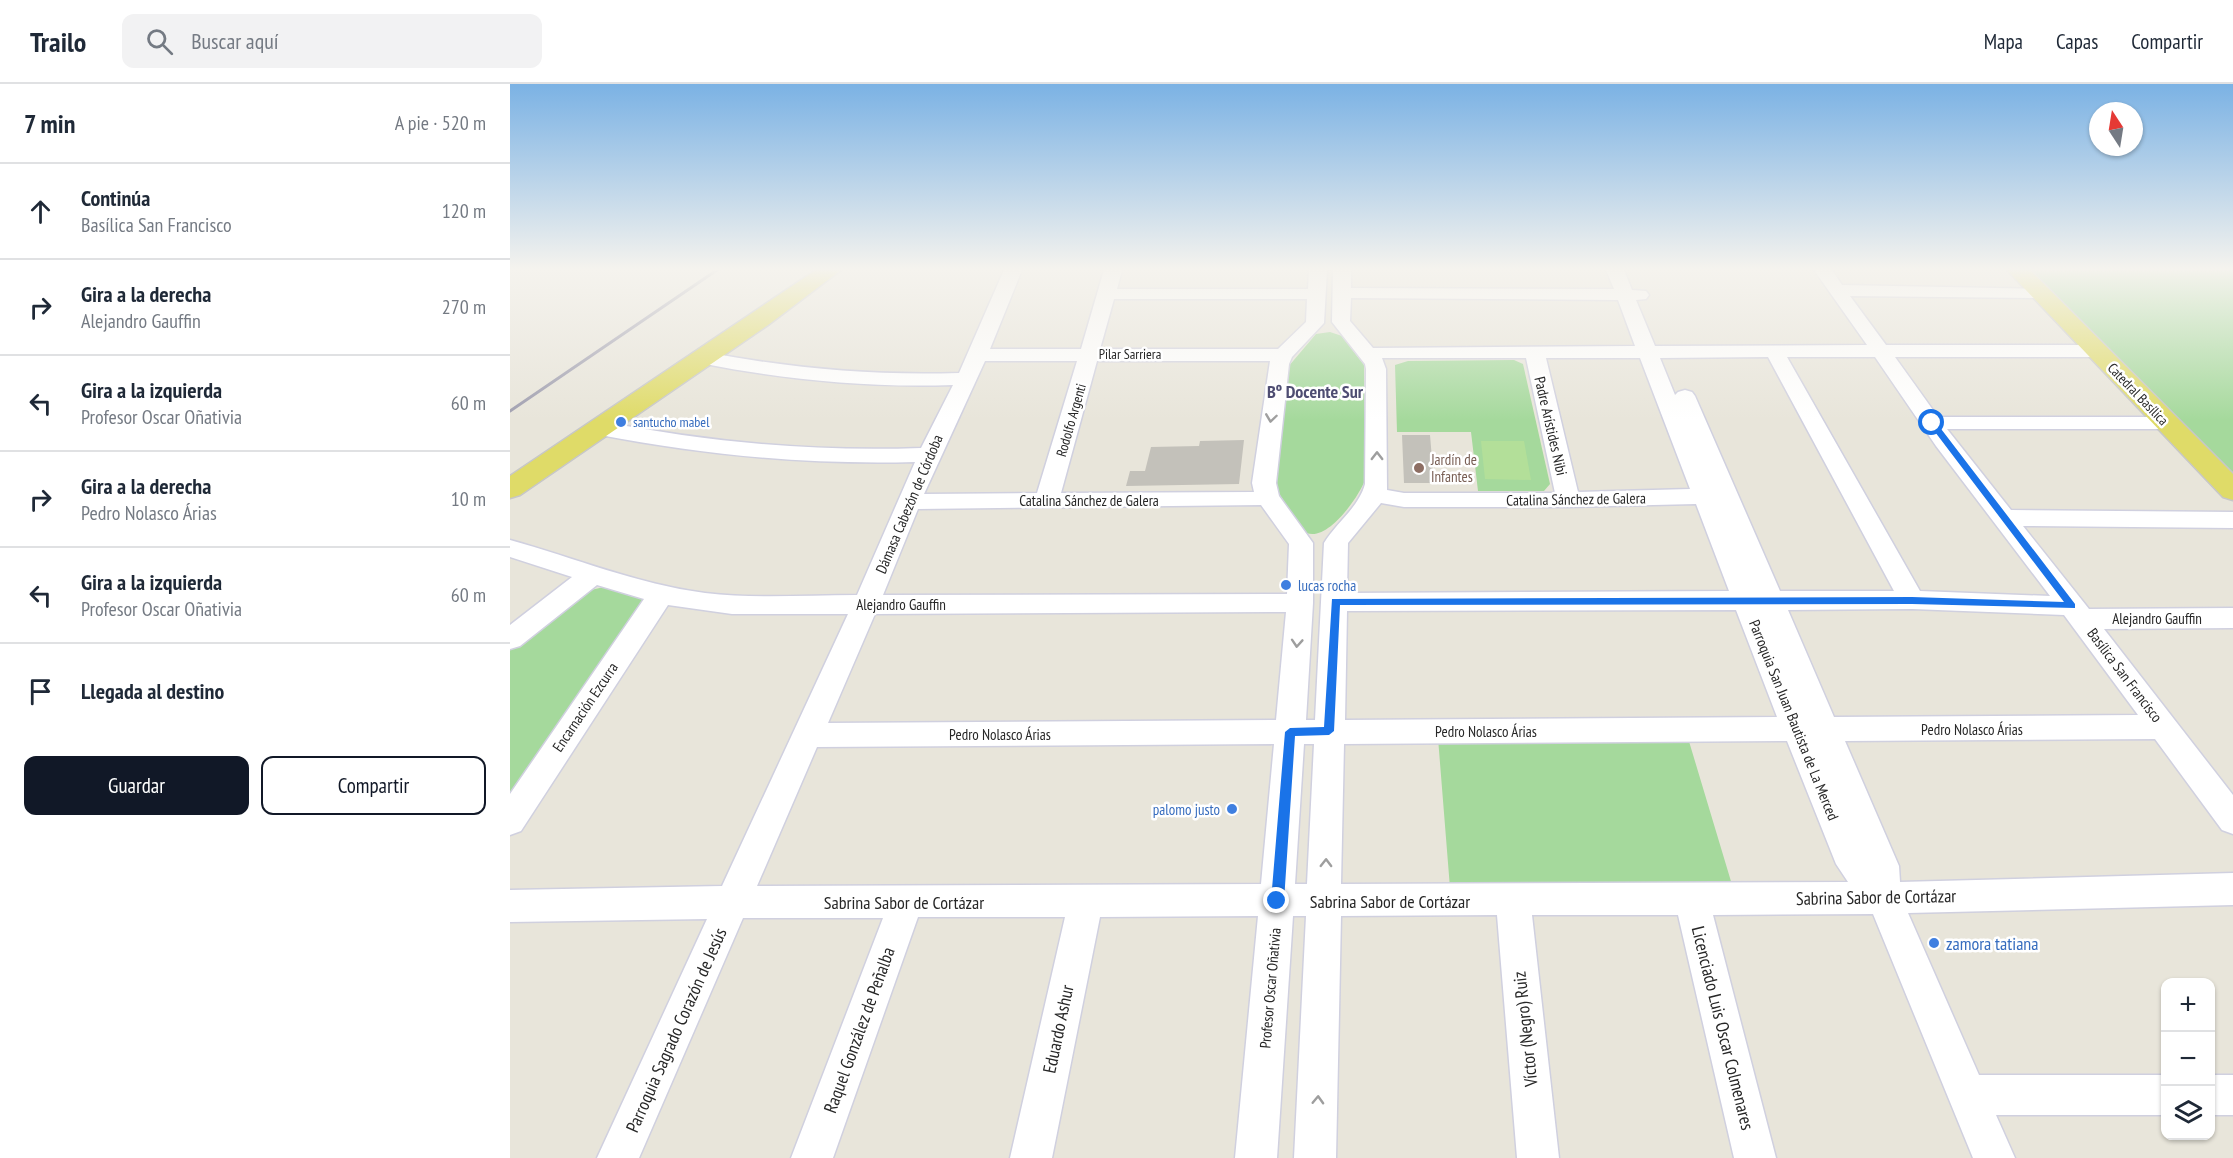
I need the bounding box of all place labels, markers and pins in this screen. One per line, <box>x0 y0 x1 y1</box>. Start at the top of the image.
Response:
place label: santucho mabel <box>633 413 710 431</box>
marker: santucho mabel <box>614 415 628 429</box>
place label: Jardín de Infantes <box>1430 450 1477 486</box>
marker: Jardín de Infantes <box>1412 461 1426 475</box>
place label: lucas rocha <box>1298 576 1356 595</box>
marker: lucas rocha <box>1279 578 1293 592</box>
place label: palomo justo <box>1153 800 1220 819</box>
marker: palomo justo <box>1225 802 1239 816</box>
place label: zamora tatiana <box>1946 932 2038 955</box>
marker: zamora tatiana <box>1927 936 1941 950</box>

